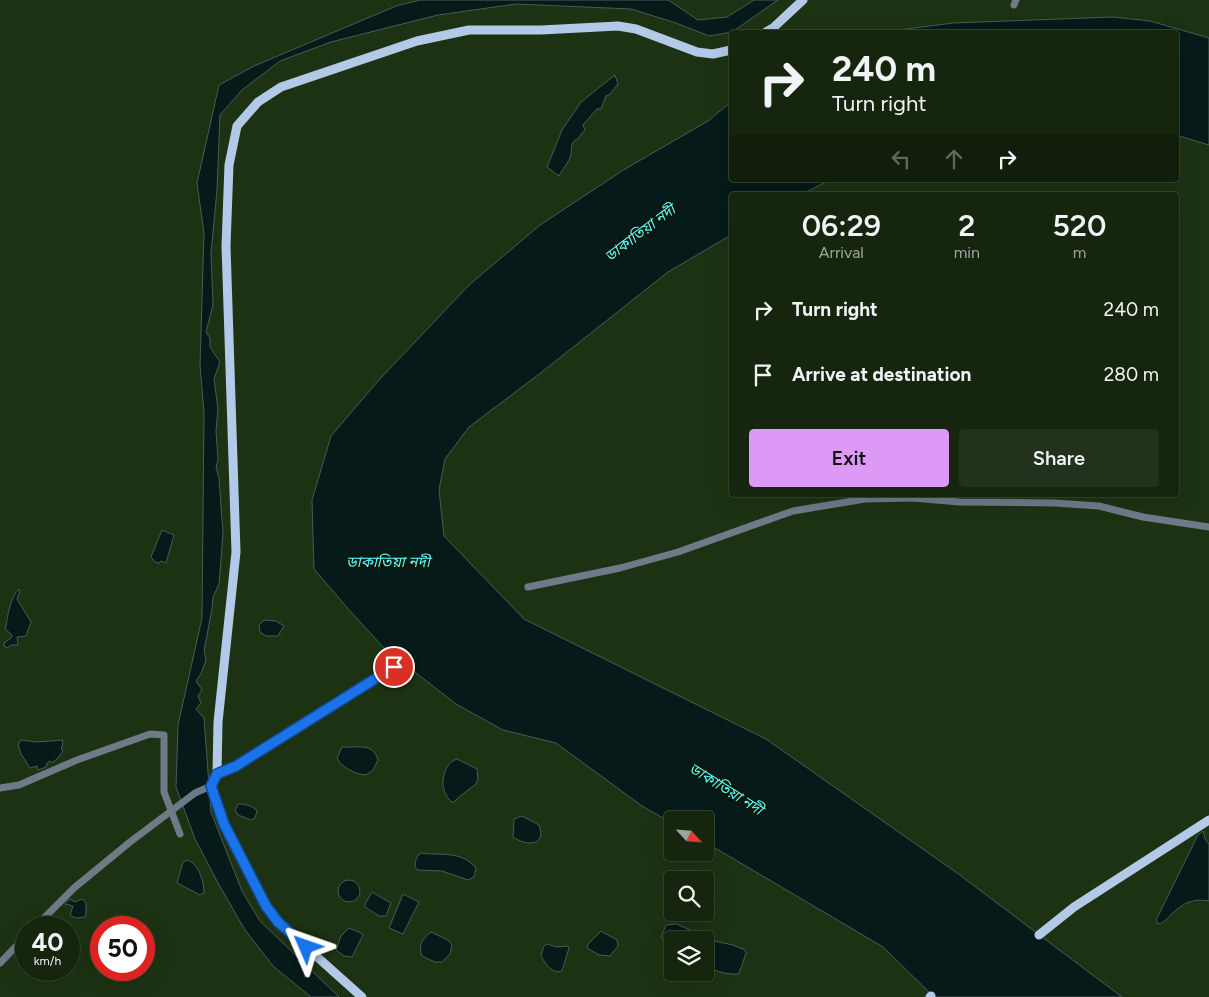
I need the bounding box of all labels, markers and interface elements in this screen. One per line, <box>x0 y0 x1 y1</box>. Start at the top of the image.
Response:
text: 240 m <box>832 48 936 90</box>
icon: right <box>749 50 814 115</box>
text: Turn right <box>832 90 927 117</box>
icon: left <box>887 145 915 173</box>
icon: ahead <box>940 145 968 173</box>
icon: right <box>993 145 1021 173</box>
water label: ডাকাতিয়া নদী <box>601 199 681 265</box>
text: 06:29 <box>802 207 881 244</box>
text: 2 <box>958 207 975 244</box>
text: 520 <box>1053 207 1106 244</box>
text: Arrival <box>819 243 864 262</box>
text: min <box>954 243 980 262</box>
text: m <box>1073 243 1086 262</box>
icon: right <box>749 296 777 324</box>
text: Turn right <box>792 298 878 321</box>
text: 240 m <box>1104 298 1159 321</box>
icon: arrive <box>749 361 777 389</box>
text: Arrive at destination <box>792 363 971 386</box>
text: 280 m <box>1104 363 1159 386</box>
button: Exit <box>749 429 949 487</box>
button: Share <box>959 429 1159 487</box>
water label: ডাকাতিয়া নদী <box>346 553 433 571</box>
pin <box>373 646 415 688</box>
icon: arrive <box>380 653 408 681</box>
water label: ডাকাতিয়া নদী <box>686 759 769 820</box>
north arrow <box>664 811 714 861</box>
map controls <box>664 811 714 981</box>
button: search <box>664 871 714 921</box>
speed limit sign: 50 <box>90 916 155 981</box>
position arrow <box>279 920 331 972</box>
text: 40 <box>31 927 64 957</box>
button: layers <box>664 931 714 981</box>
text: km/h <box>34 954 61 968</box>

